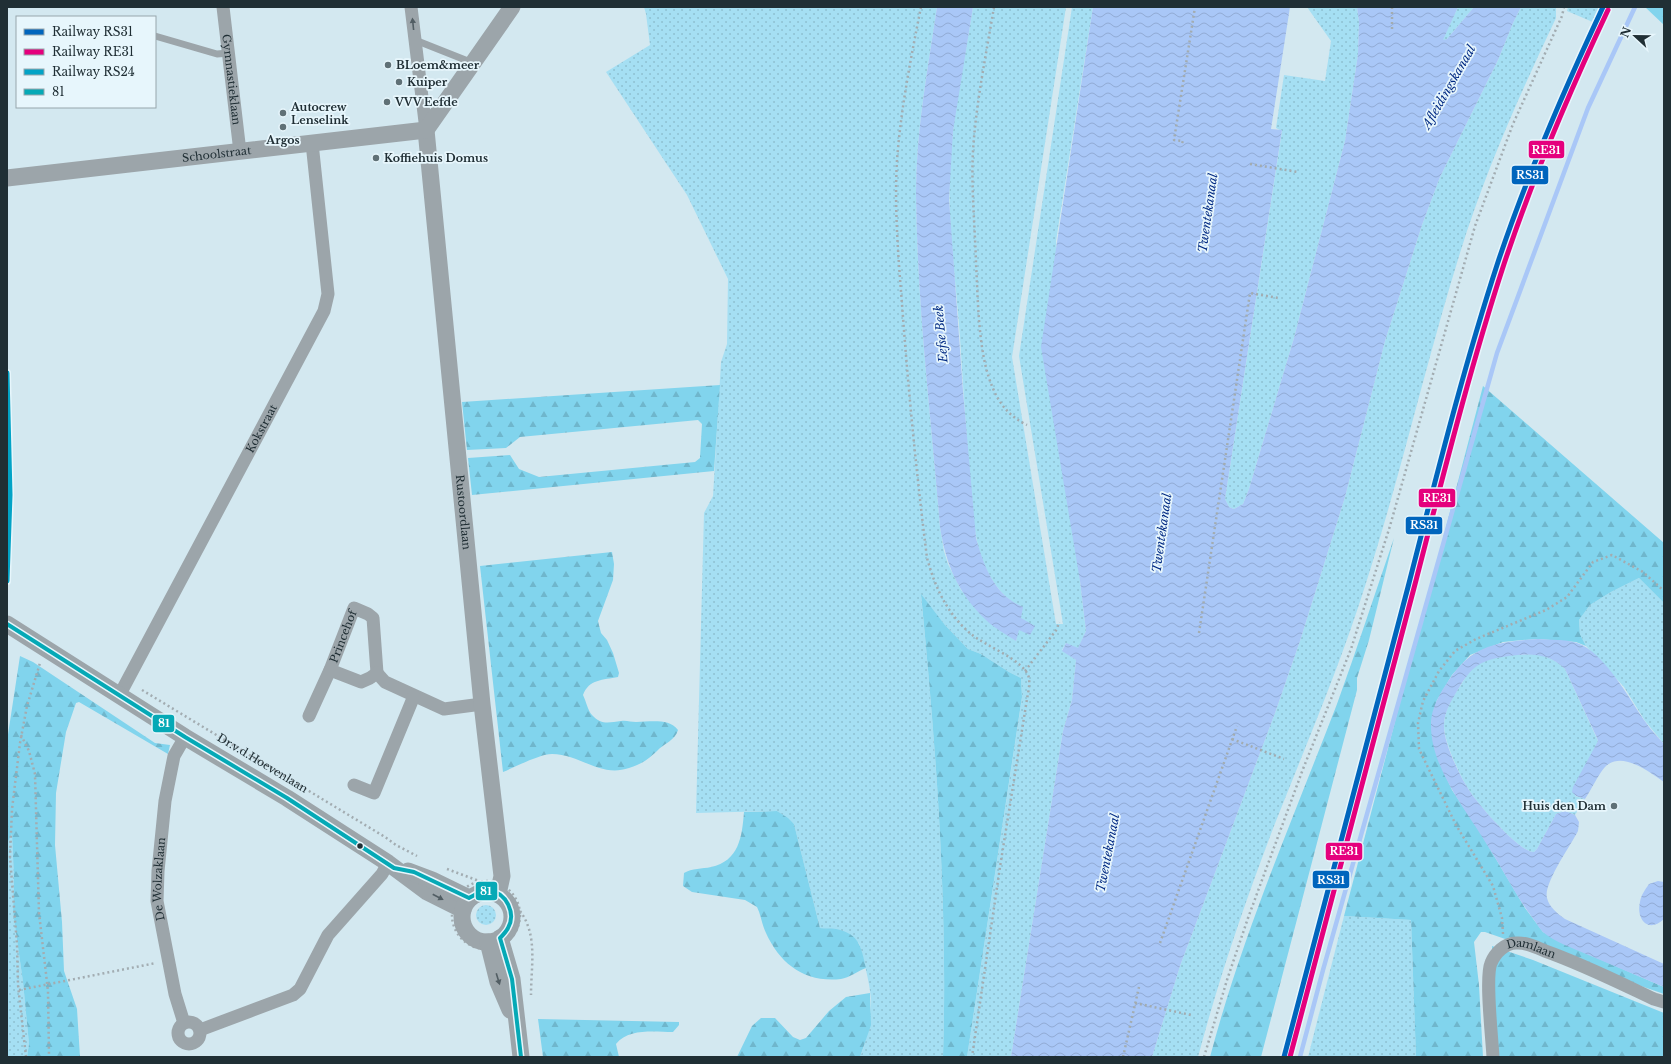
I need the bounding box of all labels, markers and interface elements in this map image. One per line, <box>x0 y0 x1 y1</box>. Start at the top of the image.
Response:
legend <box>16 16 156 108</box>
north arrow <box>1615 16 1655 56</box>
one-way arrow <box>410 18 417 30</box>
text: Railway RS31 <box>52 24 133 39</box>
text: N <box>1617 24 1634 40</box>
street label: Gymnastieklaan <box>219 33 244 126</box>
water label: Afleidingskanaal <box>1418 42 1479 133</box>
text: Railway RE31 <box>52 44 134 59</box>
place label: BLoem&meer <box>396 58 480 72</box>
marker: BLoem&meer <box>383 60 393 70</box>
text: Railway RS24 <box>52 64 135 79</box>
place label: Kuiper <box>407 75 448 89</box>
marker: Kuiper <box>394 77 404 87</box>
text: 81 <box>52 84 65 99</box>
place label: VVV Eefde <box>394 95 458 109</box>
marker: VVV Eefde <box>382 97 392 107</box>
place label: Autocrew Lenselink <box>290 100 349 127</box>
marker: Autocrew Lenselink <box>278 108 288 118</box>
marker: Argos <box>278 122 288 132</box>
place label: Argos <box>265 133 300 147</box>
line badge: RE31 <box>1528 140 1565 159</box>
street label: Schoolstraat <box>181 143 253 165</box>
text: RE31 <box>1531 143 1561 157</box>
place label: Koffiehuis Domus <box>384 151 488 165</box>
marker: Koffiehuis Domus <box>371 153 381 163</box>
line badge: RS31 <box>1511 165 1549 185</box>
text: RS31 <box>1516 168 1544 182</box>
water label: Twentekanaal <box>1195 172 1221 253</box>
water label: Eefse Beek <box>931 305 951 364</box>
street label: Kokstraat <box>243 401 280 455</box>
street label: Rustoordlaan <box>453 474 474 551</box>
line badge: RE31 <box>1418 488 1456 508</box>
text: RE31 <box>1422 491 1452 505</box>
water label: Twentekanaal <box>1149 492 1175 573</box>
line badge: RS31 <box>1405 516 1443 535</box>
text: RS31 <box>1410 518 1438 532</box>
street label: Princehof <box>326 607 360 665</box>
line badge: 81 <box>152 714 175 733</box>
text: 81 <box>158 716 170 730</box>
street label: Dr.v.d.Hoevenlaan <box>215 730 311 796</box>
place label: Huis den Dam <box>1522 799 1606 813</box>
marker: Huis den Dam <box>1609 801 1619 811</box>
water label: Twentekanaal <box>1093 812 1123 893</box>
street label: De Wolzaklaan <box>150 836 168 922</box>
unlabelled marker <box>355 841 365 851</box>
line badge: RE31 <box>1325 842 1363 861</box>
text: RE31 <box>1329 844 1359 858</box>
line badge: RS31 <box>1312 870 1350 889</box>
text: RS31 <box>1317 873 1345 887</box>
line badge: 81 <box>475 881 498 901</box>
text: 81 <box>480 884 492 898</box>
one-way arrow <box>432 894 443 901</box>
street label: Damlaan <box>1505 936 1558 961</box>
one-way arrow <box>495 974 501 986</box>

